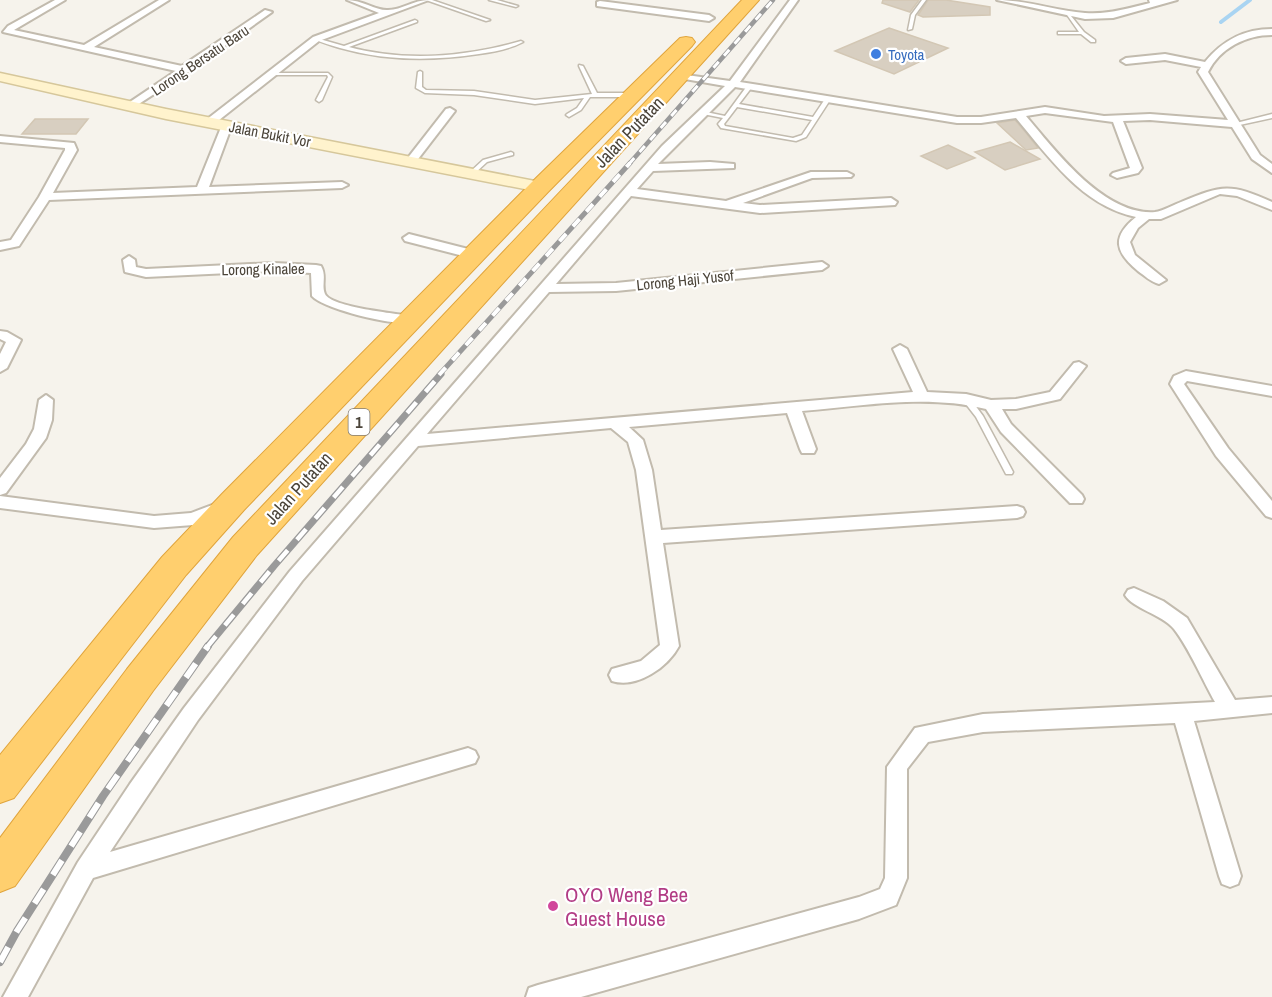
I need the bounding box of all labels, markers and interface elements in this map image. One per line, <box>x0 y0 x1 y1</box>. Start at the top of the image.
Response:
street label: Lorong Bersatu Baru <box>147 20 253 100</box>
place label: Toyota <box>888 44 924 65</box>
marker: Toyota <box>869 47 883 61</box>
street label: Jalan Putatan <box>589 91 669 173</box>
street label: Jalan Bukit Vor <box>227 116 313 152</box>
street label: Lorong Kinalee <box>221 258 305 280</box>
street label: Lorong Haji Yusof <box>635 264 735 296</box>
road number: 1 <box>348 409 370 435</box>
street label: Jalan Putatan <box>259 446 337 530</box>
place label: OYO Weng Bee Guest House <box>565 880 688 933</box>
marker: OYO Weng Bee Guest House <box>546 899 560 913</box>

